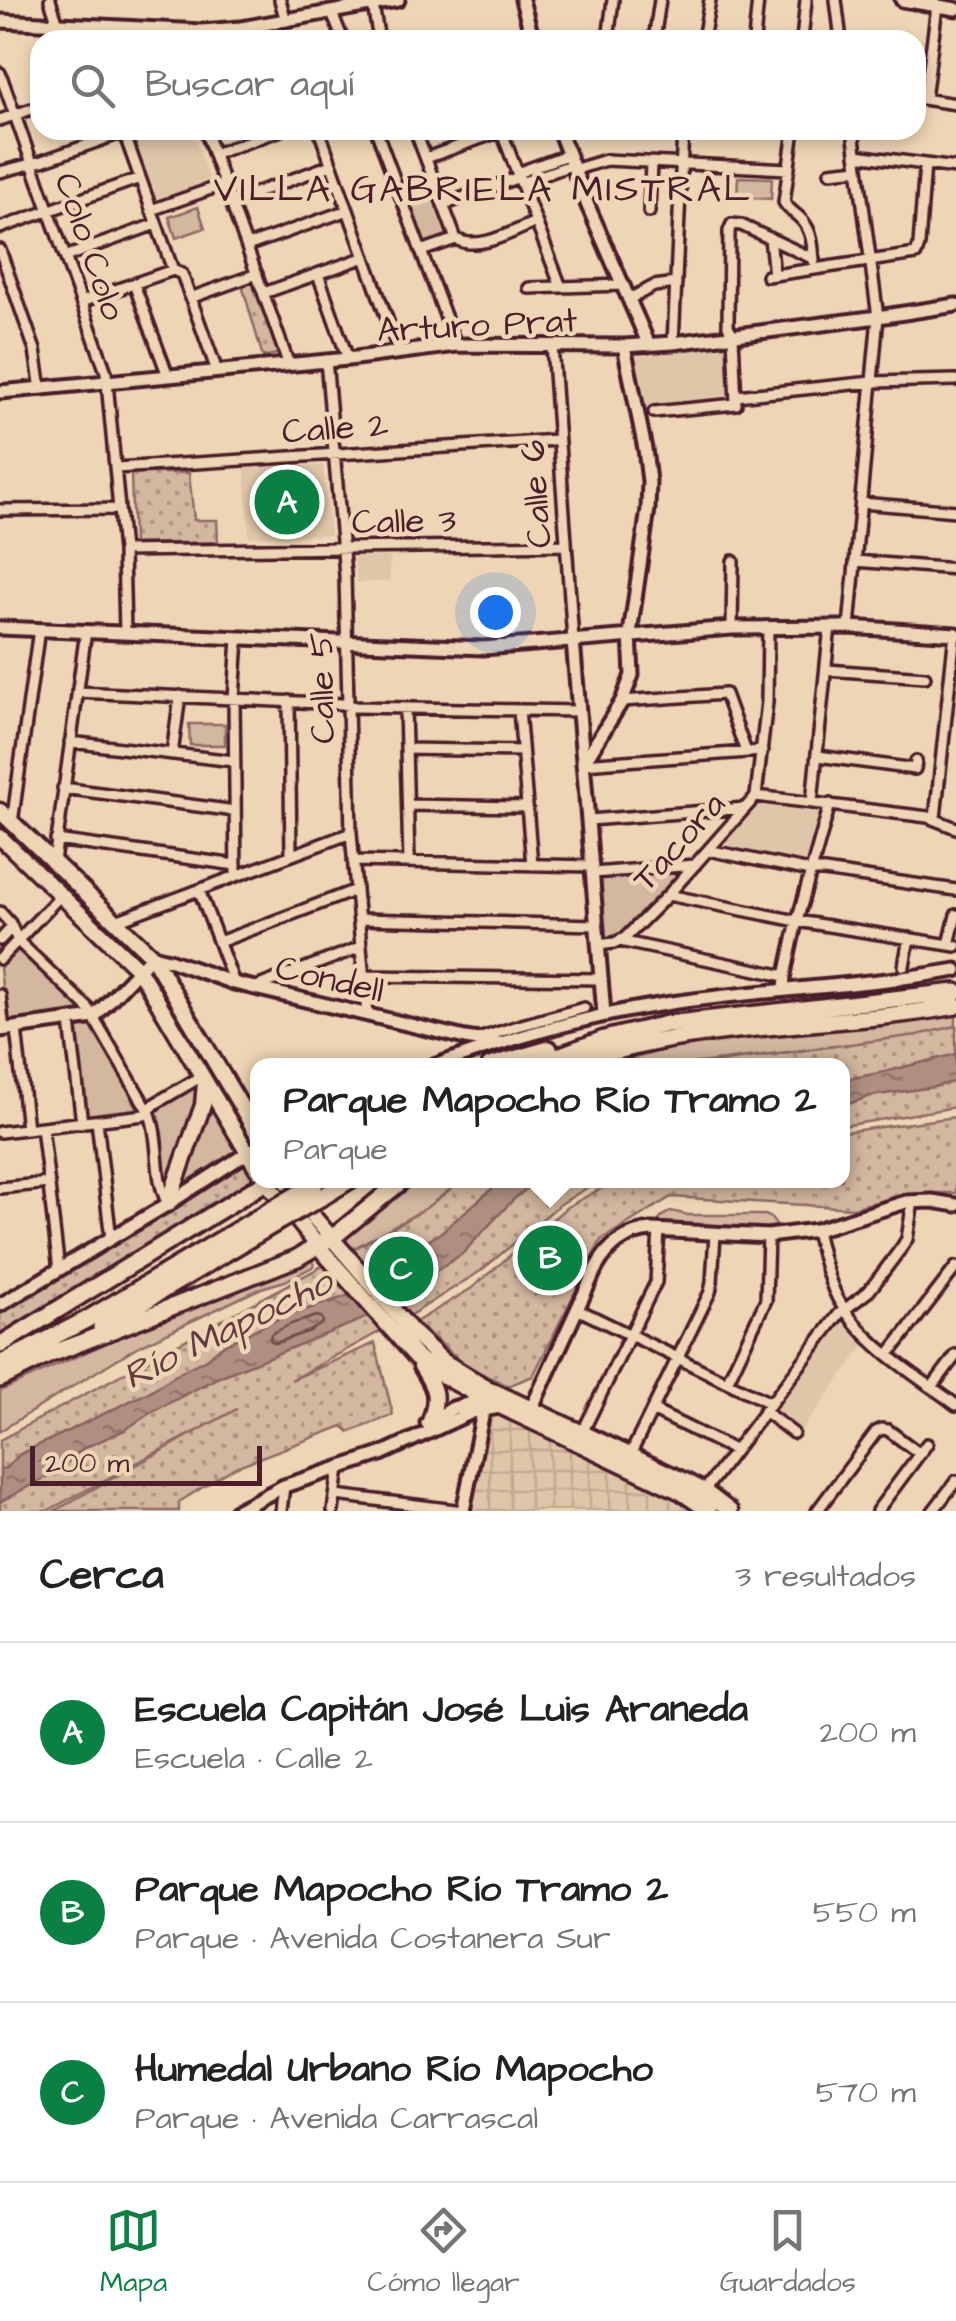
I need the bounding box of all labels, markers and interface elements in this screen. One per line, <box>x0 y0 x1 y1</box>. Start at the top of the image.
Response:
search box <box>30 30 926 140</box>
icon: search <box>65 58 120 113</box>
text: Buscar aquí <box>145 59 354 111</box>
district label: VILLA GABRIELA MISTRAL <box>214 164 752 216</box>
street label: Colo Colo <box>41 166 138 327</box>
street label: Arturo Prat <box>376 296 578 355</box>
street label: Calle 2 <box>280 400 390 457</box>
street label: Calle 6 <box>508 438 565 550</box>
pin: A <box>254 464 320 540</box>
street label: Calle 3 <box>351 496 457 547</box>
your location <box>470 587 521 638</box>
street label: Calle 5 <box>297 632 348 744</box>
street label: Tacora <box>621 781 737 902</box>
street label: Condell <box>271 943 389 1016</box>
popup <box>250 1058 850 1188</box>
text: Parque Mapocho Río Tramo 2 <box>283 1075 817 1127</box>
text: Parque <box>283 1127 388 1172</box>
pin: B <box>518 1220 582 1296</box>
pin: C <box>368 1232 434 1306</box>
water label: Río Mapocho <box>114 1256 344 1403</box>
scale bar <box>30 1441 262 1486</box>
text: 200 m <box>45 1444 129 1483</box>
text: Cerca <box>40 1547 164 1605</box>
text: 3 resultados <box>735 1554 916 1599</box>
text: Escuela Capitán José Luis Araneda <box>135 1684 748 1736</box>
text: A <box>62 1710 83 1755</box>
text: 200 m <box>820 1710 916 1755</box>
text: Escuela · Calle 2 <box>135 1736 373 1781</box>
text: Parque Mapocho Río Tramo 2 <box>135 1864 668 1916</box>
text: B <box>61 1890 84 1935</box>
text: 550 m <box>813 1890 916 1935</box>
text: Parque · Avenida Costanera Sur <box>135 1916 611 1961</box>
text: Humedal Urbano Río Mapocho <box>135 2044 653 2096</box>
text: C <box>61 2070 84 2115</box>
text: 570 m <box>816 2070 916 2115</box>
text: Parque · Avenida Carrascal <box>135 2096 538 2141</box>
tab: Mapa <box>100 2203 167 2302</box>
tab: Cómo llegar <box>367 2203 520 2302</box>
tab: Guardados <box>720 2203 856 2302</box>

